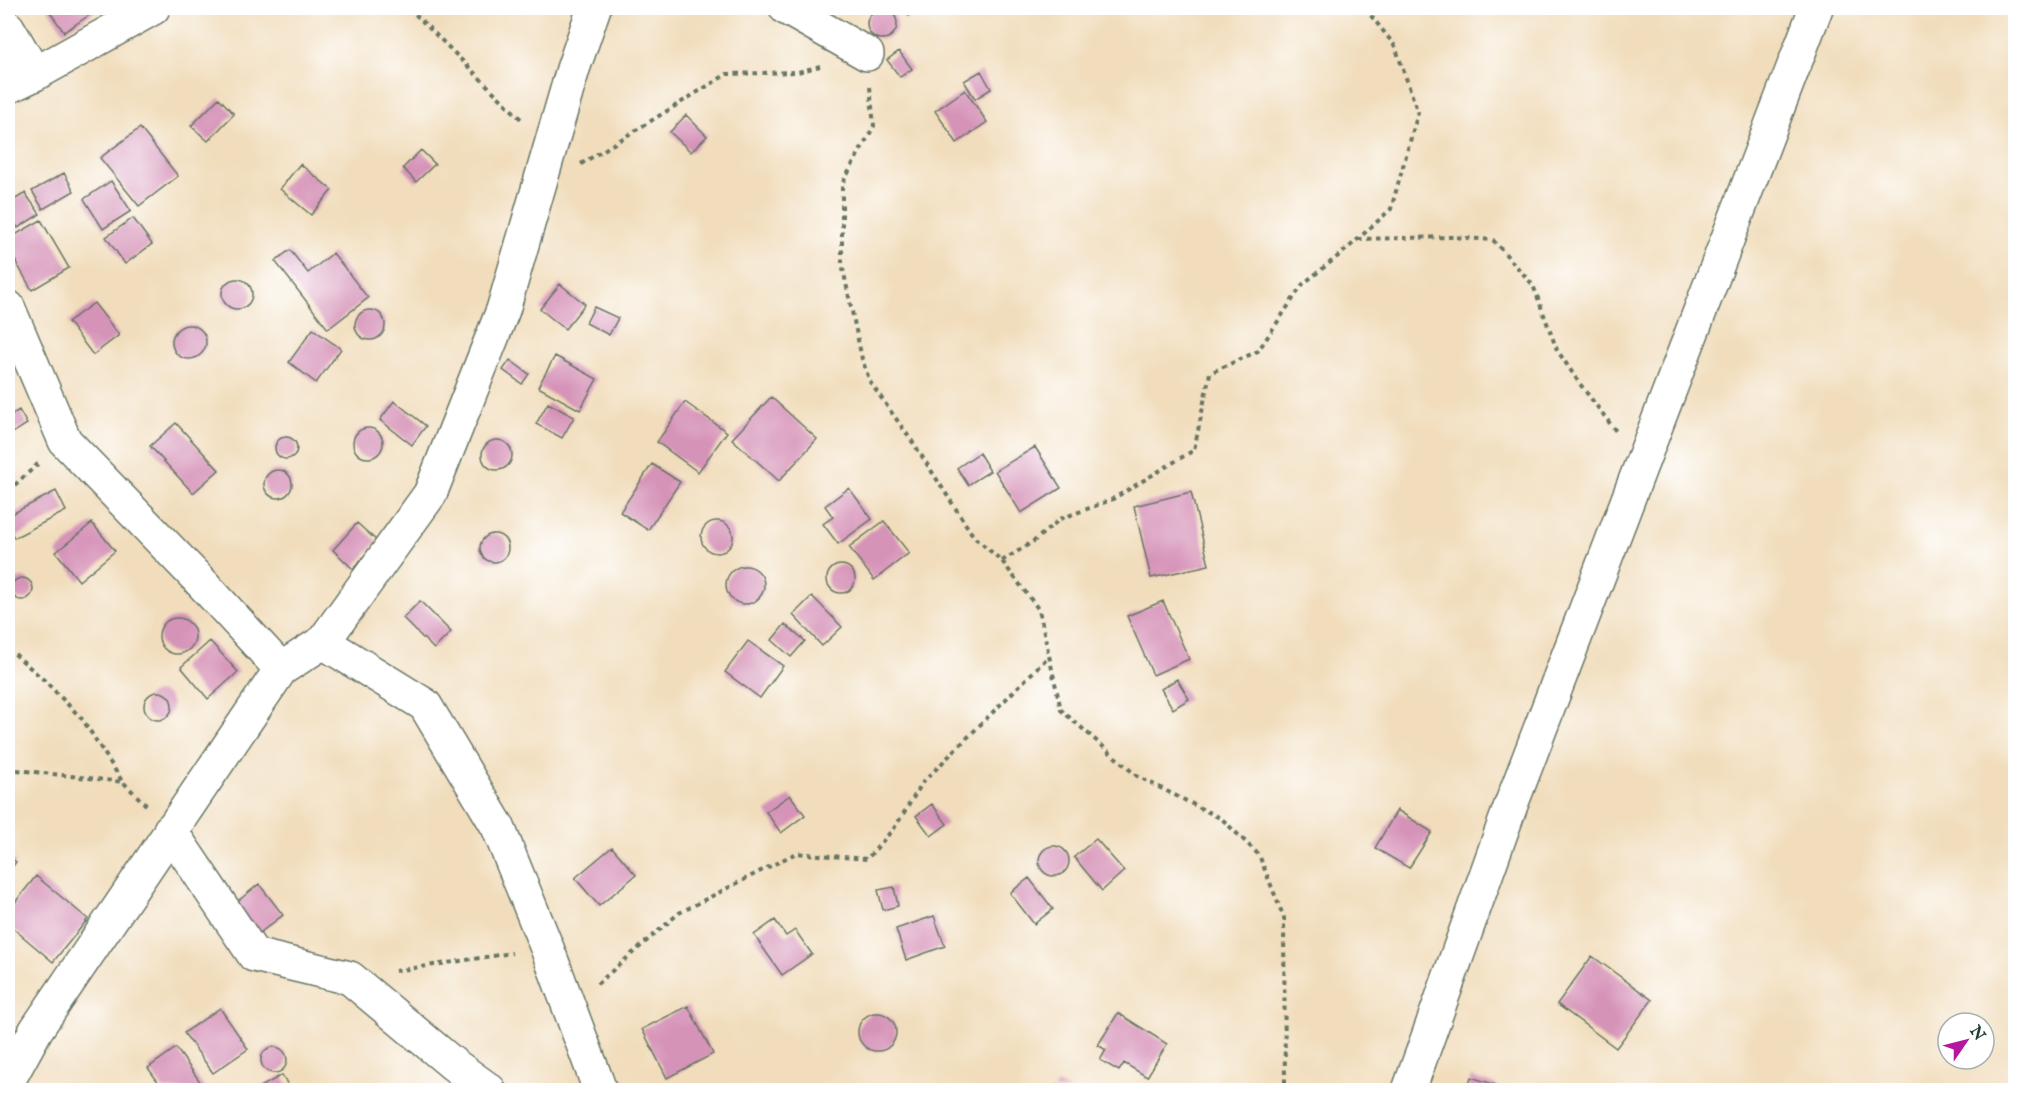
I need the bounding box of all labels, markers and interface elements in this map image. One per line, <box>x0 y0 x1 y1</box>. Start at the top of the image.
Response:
north arrow <box>1936 1011 1996 1071</box>
text: N <box>1964 1021 1989 1045</box>

